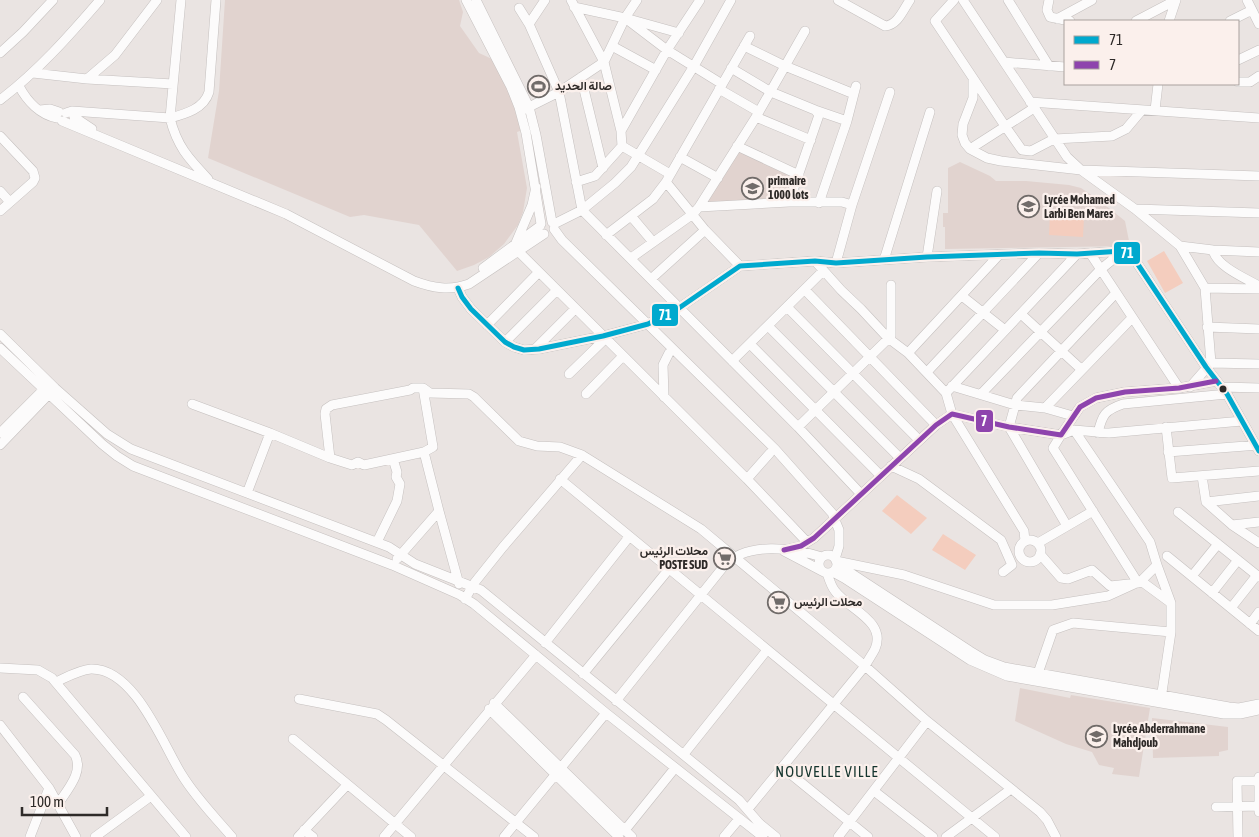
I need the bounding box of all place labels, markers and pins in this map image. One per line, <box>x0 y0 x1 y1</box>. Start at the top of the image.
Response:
sports icon: صالة الحديد <box>527 74 551 98</box>
place label: صالة الحديد <box>555 79 612 93</box>
place label: primaire 1000 lots <box>768 174 809 202</box>
school or university icon: primaire 1000 lots <box>740 176 764 200</box>
place label: Lycée Mohamed Larbi Ben Mares <box>1044 193 1115 221</box>
school or university icon: Lycée Mohamed Larbi Ben Mares <box>1016 195 1040 219</box>
unlabelled marker <box>1218 384 1228 394</box>
place label: محلات الرئيس POSTE SUD <box>640 544 708 572</box>
supermarket icon: محلات الرئيس POSTE SUD <box>712 546 736 570</box>
supermarket icon: محلات الرئيس <box>766 590 790 614</box>
place label: محلات الرئيس <box>794 595 863 610</box>
place label: Lycée Abderrahmane Mahdjoub <box>1113 722 1206 750</box>
school or university icon: Lycée Abderrahmane Mahdjoub <box>1085 724 1109 748</box>

